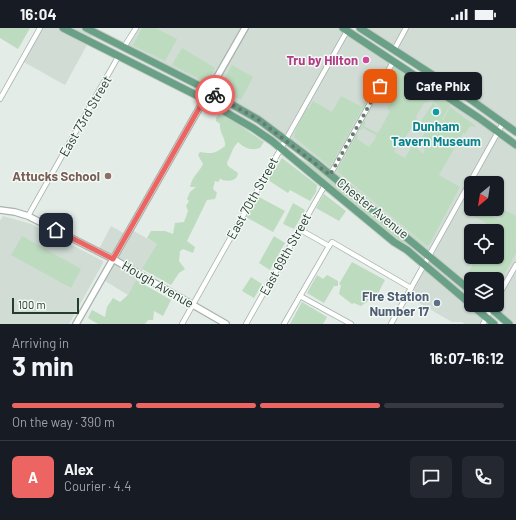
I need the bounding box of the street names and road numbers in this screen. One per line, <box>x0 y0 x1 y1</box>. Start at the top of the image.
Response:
street label: East 73rd Street <box>55 73 115 159</box>
street label: East 70th Street <box>223 154 281 242</box>
street label: Chester Avenue <box>334 174 412 242</box>
street label: East 69th Street <box>256 210 314 298</box>
street label: Hough Avenue <box>119 257 197 311</box>

